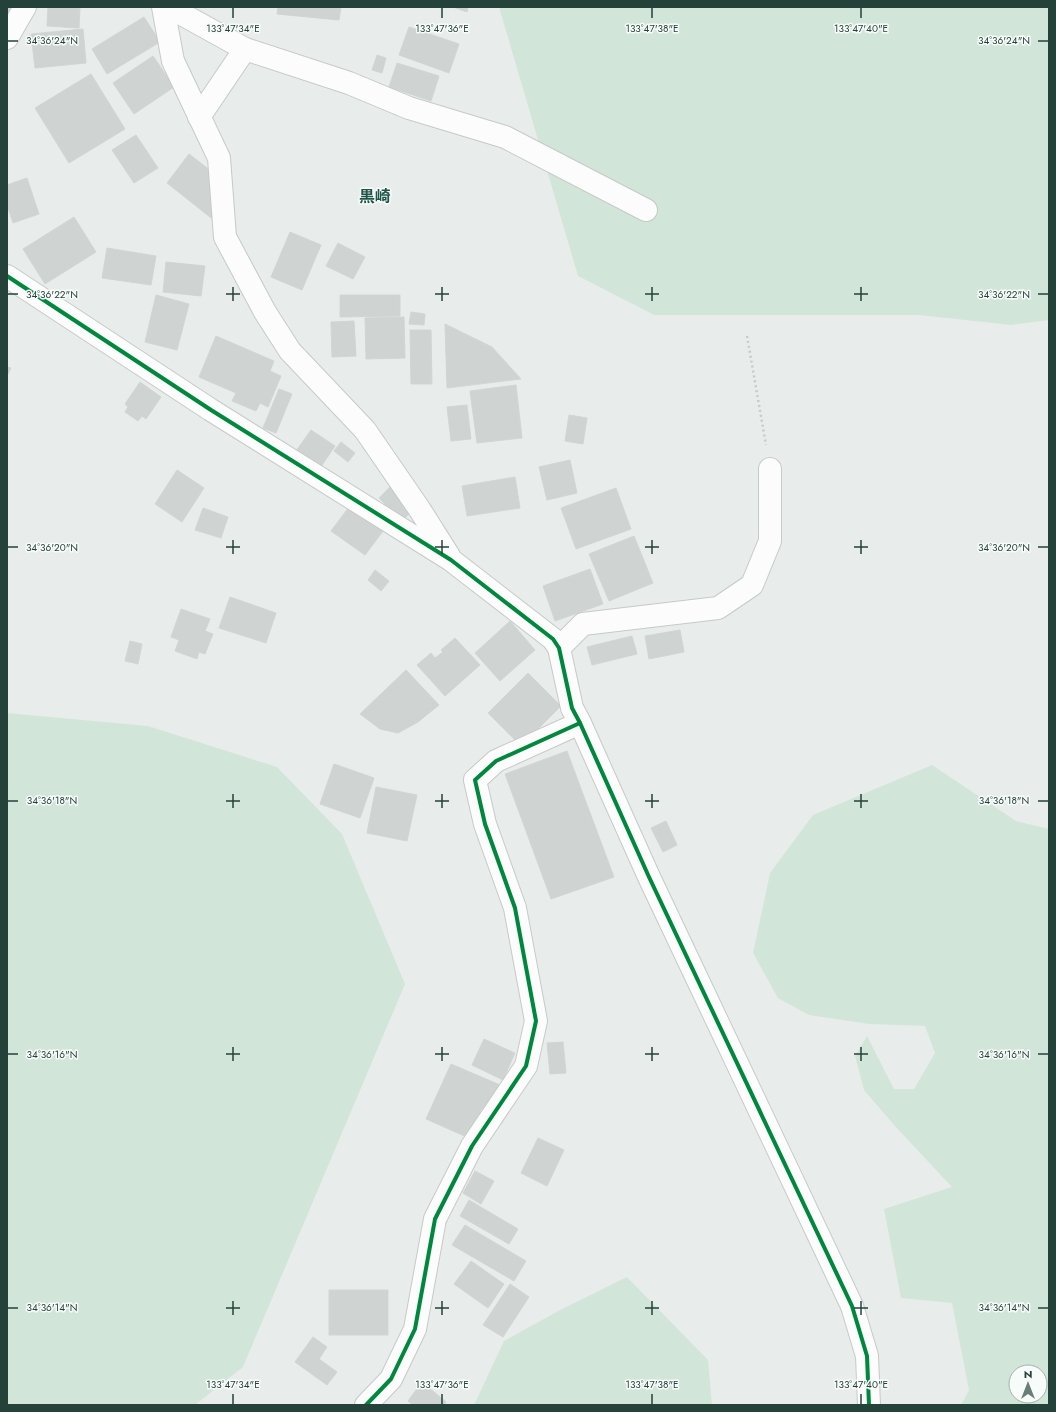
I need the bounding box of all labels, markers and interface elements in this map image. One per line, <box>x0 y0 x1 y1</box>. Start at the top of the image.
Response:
text: 133°47'34"E <box>206 21 260 36</box>
text: 133°47'36"E <box>415 21 469 36</box>
text: 133°47'38"E <box>625 21 679 36</box>
text: 133°47'40"E <box>834 21 888 36</box>
text: 34°36'24"N <box>26 33 78 48</box>
text: 34°36'24"N <box>978 33 1030 48</box>
district label: 黒崎 <box>359 185 391 208</box>
text: 34°36'22"N <box>26 287 78 302</box>
text: 34°36'22"N <box>978 287 1030 302</box>
text: 34°36'20"N <box>26 540 78 555</box>
text: 34°36'20"N <box>978 540 1030 555</box>
text: 34°36'18"N <box>27 793 77 808</box>
text: 34°36'18"N <box>979 793 1029 808</box>
text: 34°36'16"N <box>27 1047 77 1062</box>
text: 34°36'16"N <box>979 1047 1029 1062</box>
text: 34°36'14"N <box>27 1300 77 1315</box>
text: 34°36'14"N <box>979 1300 1029 1315</box>
north arrow <box>1008 1364 1048 1404</box>
text: N <box>1024 1366 1032 1382</box>
text: 133°47'34"E <box>206 1377 260 1392</box>
text: 133°47'36"E <box>415 1377 469 1392</box>
text: 133°47'38"E <box>625 1377 679 1392</box>
text: 133°47'40"E <box>834 1377 888 1392</box>

